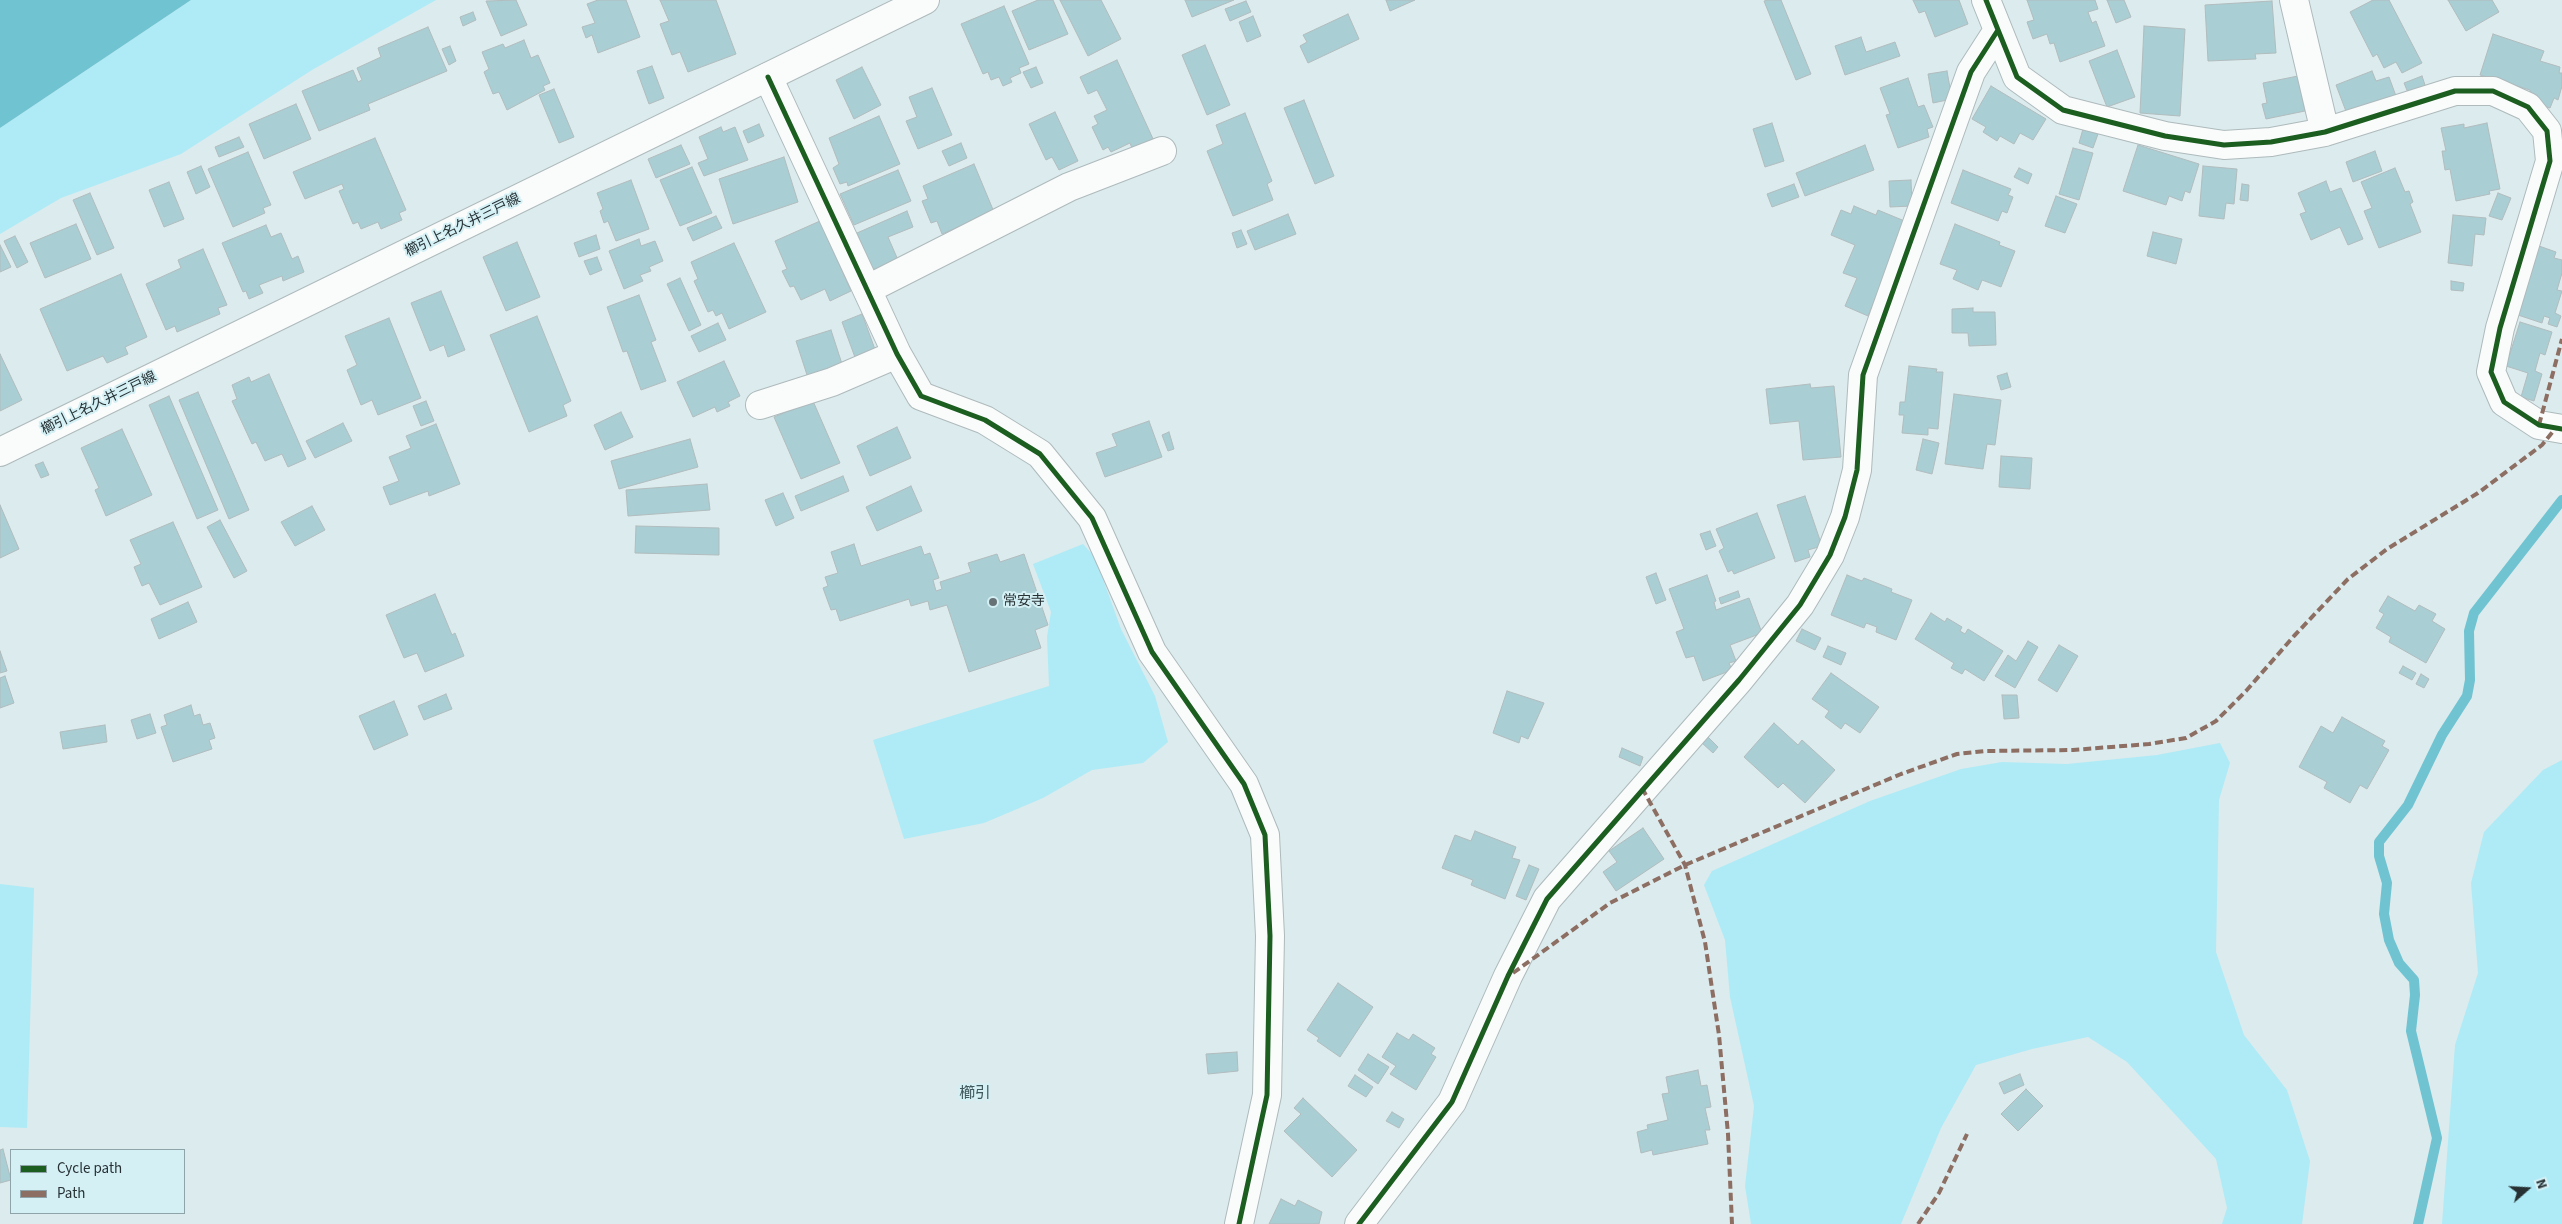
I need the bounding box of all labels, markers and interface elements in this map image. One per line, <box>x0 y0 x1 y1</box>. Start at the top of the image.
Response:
street label: 櫛引上名久井三戸線 <box>403 191 523 261</box>
street label: 櫛引上名久井三戸線 <box>39 369 159 439</box>
place label: 常安寺 <box>1003 594 1045 610</box>
marker: 常安寺 <box>987 596 999 608</box>
district label: 櫛引 <box>959 1084 991 1104</box>
legend <box>10 1149 185 1214</box>
text: Cycle path <box>57 1158 122 1179</box>
north arrow <box>2502 1164 2552 1214</box>
text: N <box>2530 1176 2552 1192</box>
text: Path <box>57 1183 85 1204</box>

